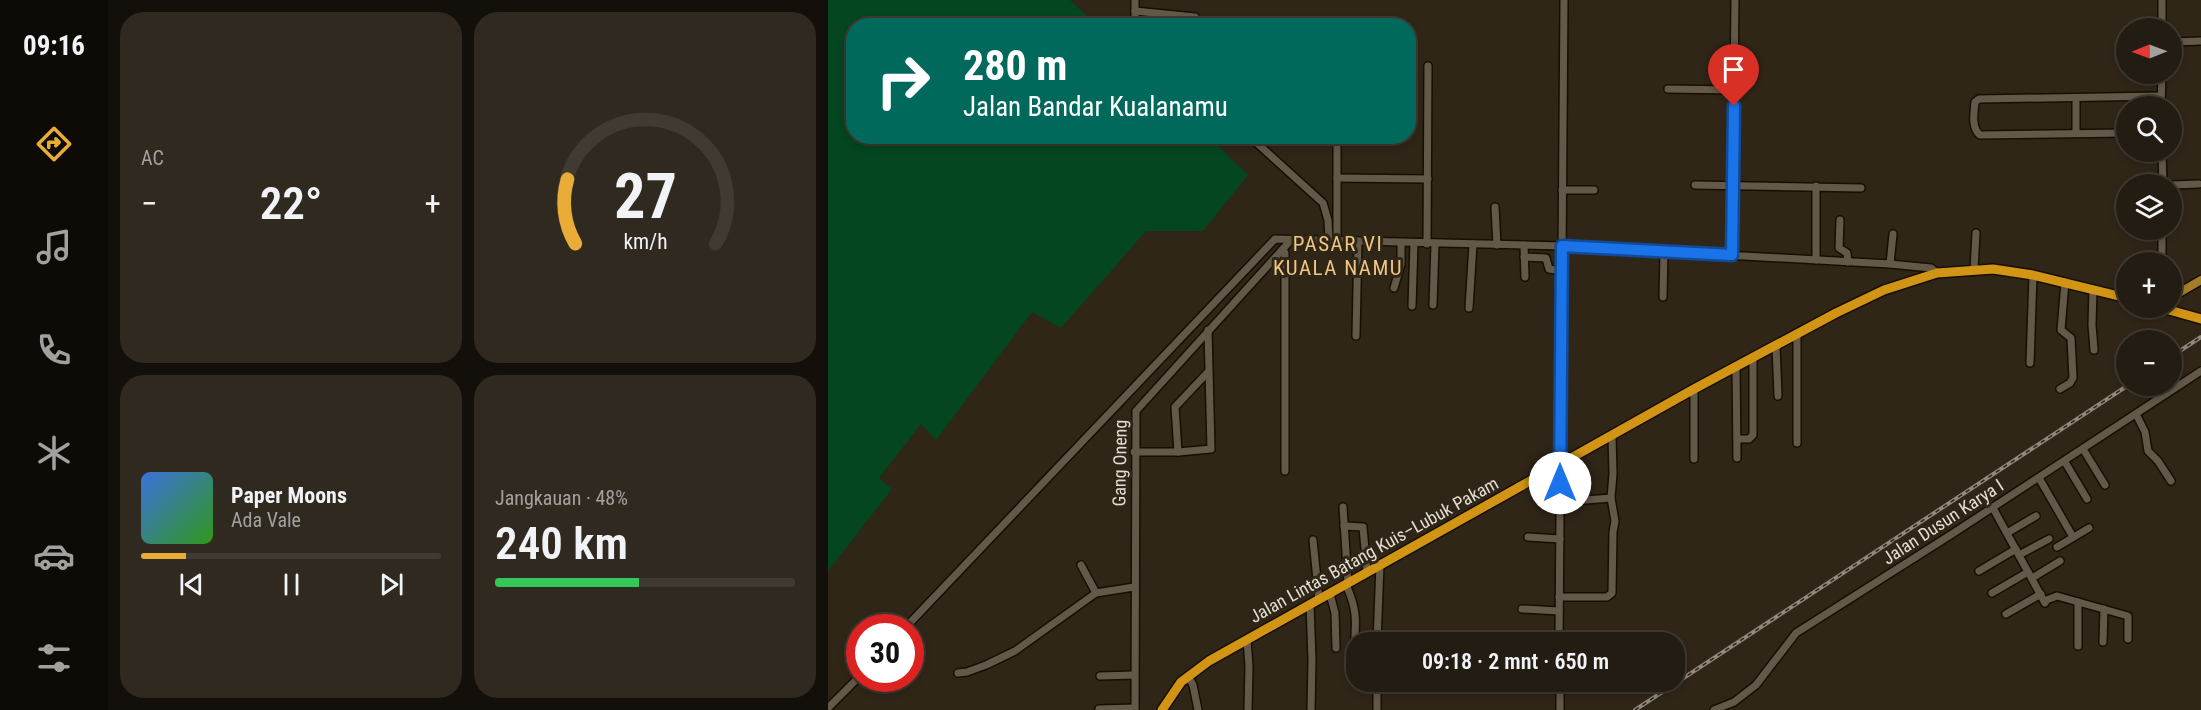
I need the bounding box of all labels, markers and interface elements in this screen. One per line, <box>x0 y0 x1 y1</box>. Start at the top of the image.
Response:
north arrow <box>2116 18 2182 84</box>
map controls <box>2116 18 2182 396</box>
text: 09:16 <box>23 30 85 62</box>
text: 280 m <box>963 41 1068 90</box>
icon: right <box>864 42 942 120</box>
pin <box>1708 44 1759 106</box>
icon: arrive <box>1717 53 1750 86</box>
text: Jalan Bandar Kualanamu <box>963 91 1228 123</box>
button: search <box>2116 96 2182 162</box>
icon: directions <box>33 123 75 165</box>
text: AC <box>141 146 164 170</box>
text: 27 <box>613 160 677 233</box>
button: layers <box>2116 174 2182 240</box>
text: 22° <box>260 177 322 230</box>
text: − <box>141 184 158 223</box>
text: + <box>425 184 441 223</box>
icon: music <box>33 226 75 268</box>
text: km/h <box>623 230 667 255</box>
district label: PASAR VI KUALA NAMU <box>1273 232 1403 280</box>
button: + <box>2116 252 2182 318</box>
icon: phone <box>33 329 75 371</box>
button: − <box>2116 330 2182 396</box>
street label: Gang Oneng <box>1108 420 1131 506</box>
icon: climate <box>33 432 75 474</box>
position arrow <box>1528 451 1592 515</box>
street label: Jalan Lintas Batang Kuis–Lubuk Pakam <box>1246 472 1502 627</box>
street label: Jalan Dusun Karya I <box>1878 475 2007 569</box>
text: Paper Moons <box>231 483 347 508</box>
text: Jangkauan · 48% <box>495 486 628 510</box>
text: Ada Vale <box>231 508 301 532</box>
text: 240 km <box>495 517 628 570</box>
icon: car <box>33 535 75 577</box>
icon: previous <box>175 568 208 601</box>
icon: pause <box>275 568 308 601</box>
icon: next <box>375 568 408 601</box>
speed limit sign: 30 <box>846 614 924 692</box>
icon: filters <box>33 637 75 679</box>
text: 09:18 · 2 mnt · 650 m <box>1422 649 1609 674</box>

